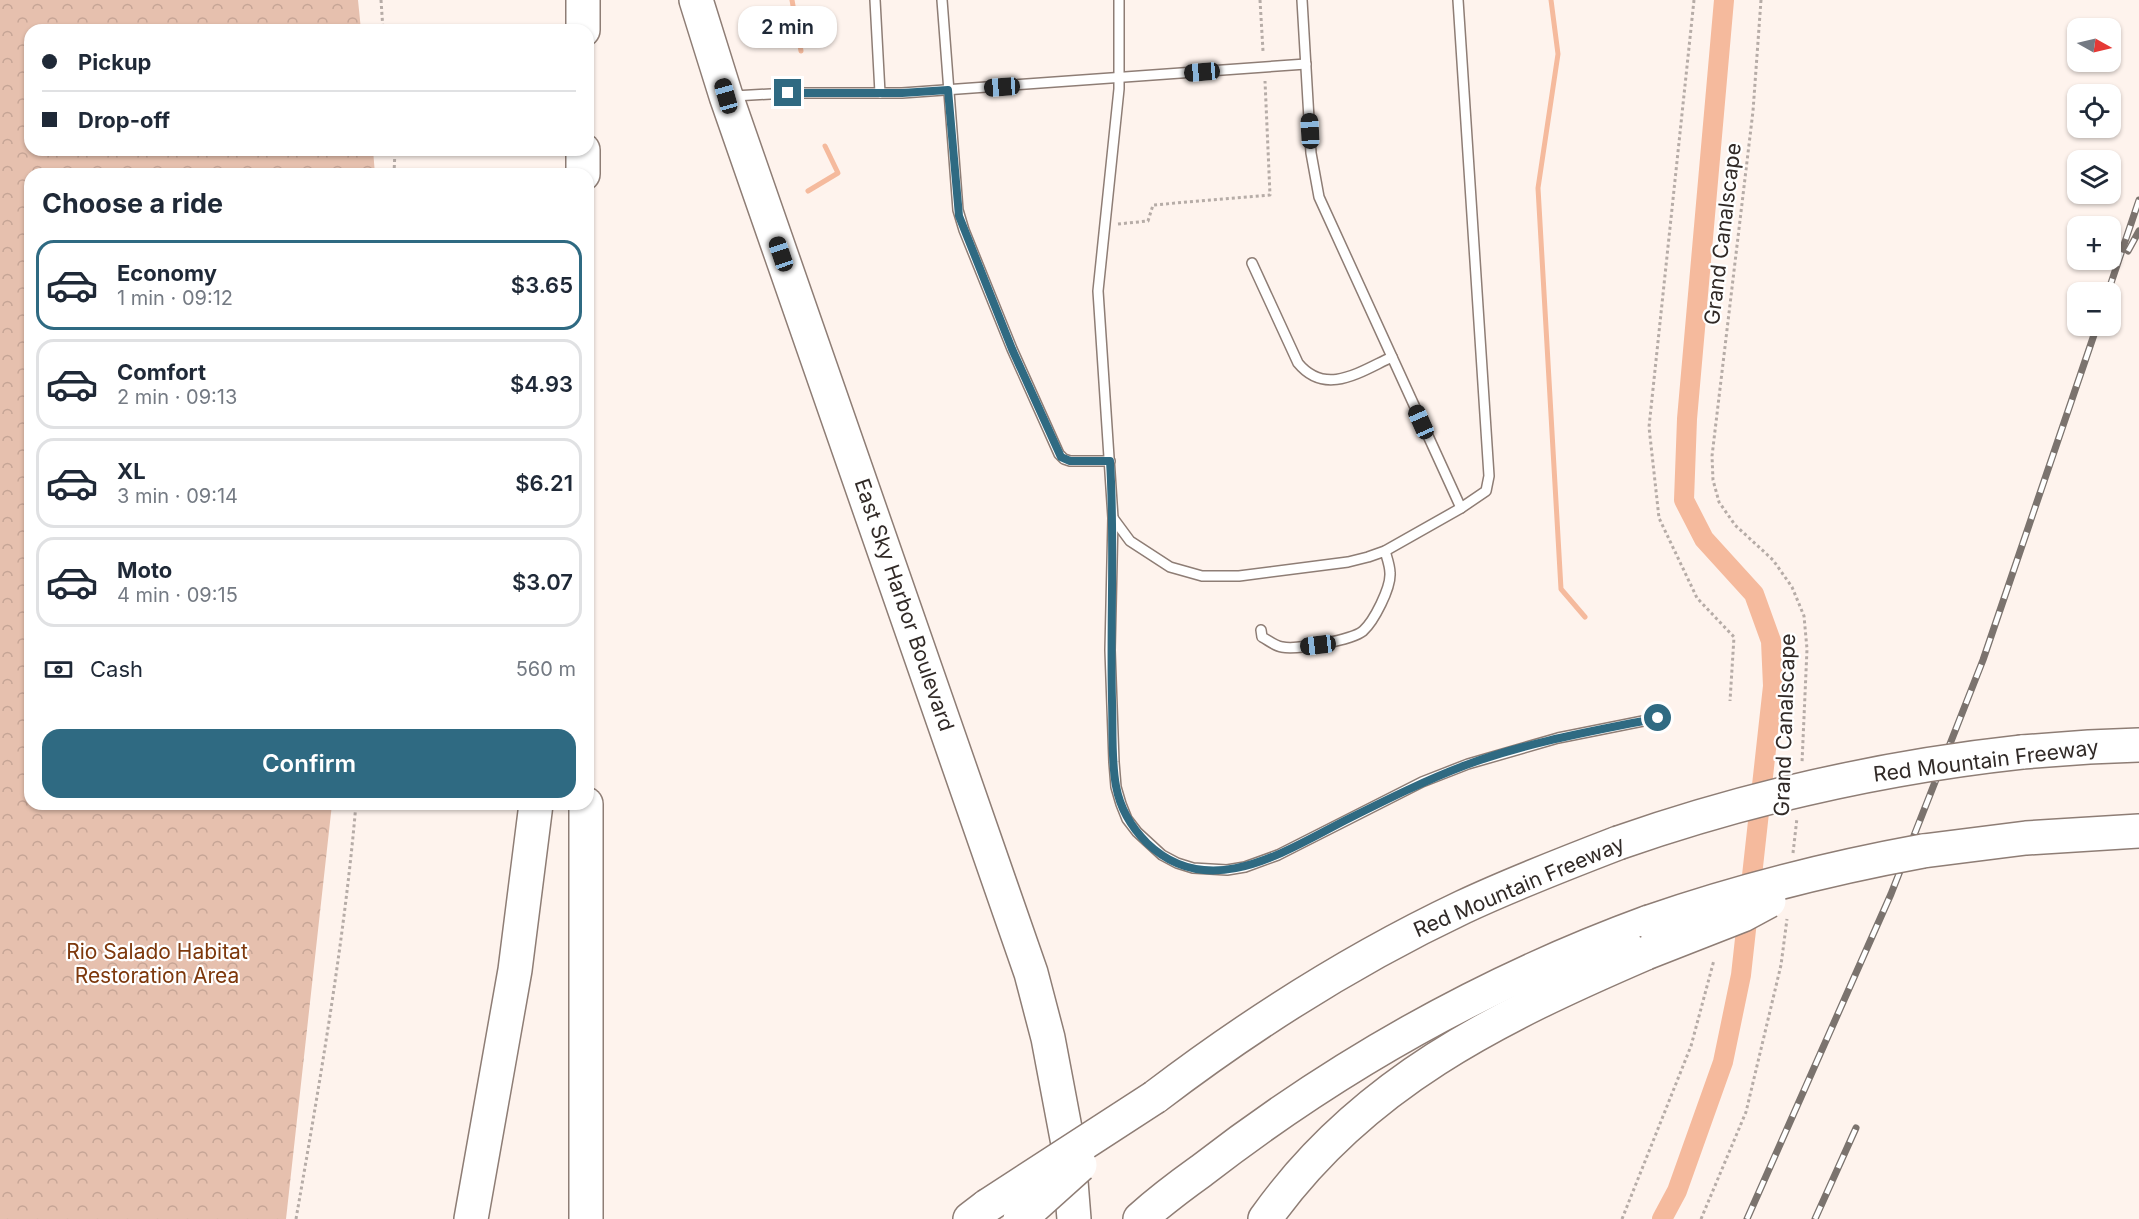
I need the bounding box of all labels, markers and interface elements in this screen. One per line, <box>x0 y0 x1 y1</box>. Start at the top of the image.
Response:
callout: 2 min <box>738 6 838 48</box>
text: 2 min <box>761 15 814 39</box>
north arrow <box>2067 18 2121 72</box>
map controls <box>2067 18 2121 336</box>
text: Pickup <box>78 49 152 75</box>
car <box>1183 61 1221 83</box>
car <box>712 76 740 116</box>
car <box>983 77 1021 97</box>
route end <box>774 79 801 106</box>
button: locate <box>2067 84 2121 138</box>
text: Drop-off <box>78 107 170 133</box>
car <box>1300 113 1320 149</box>
street label: Grand Canalscape <box>1699 142 1746 326</box>
button: layers <box>2067 150 2121 204</box>
text: Choose a ride <box>42 187 223 220</box>
button: + <box>2067 216 2121 270</box>
car <box>767 234 795 274</box>
icon: car <box>45 258 99 312</box>
text: Economy <box>117 260 217 286</box>
text: $3.65 <box>511 272 573 298</box>
button: − <box>2067 282 2121 336</box>
text: 1 min · 09:12 <box>117 286 233 310</box>
icon: car <box>45 357 99 411</box>
text: Comfort <box>117 359 206 385</box>
text: $4.93 <box>510 371 573 397</box>
text: 2 min · 09:13 <box>117 385 237 409</box>
car <box>1405 402 1437 442</box>
icon: car <box>45 456 99 510</box>
text: XL <box>117 458 146 484</box>
text: $6.21 <box>515 470 573 496</box>
street label: East Sky Harbor Boulevard <box>849 475 960 734</box>
text: 3 min · 09:14 <box>117 484 238 508</box>
icon: car <box>45 555 99 609</box>
text: Moto <box>117 557 172 583</box>
text: $3.07 <box>512 569 573 595</box>
text: 4 min · 09:15 <box>117 583 238 607</box>
street label: Grand Canalscape <box>1769 633 1800 817</box>
car <box>1299 634 1337 656</box>
icon: cash <box>42 653 75 686</box>
text: Cash <box>90 656 143 682</box>
text: 560 m <box>516 657 576 681</box>
route start <box>1644 704 1671 731</box>
button: Confirm <box>42 729 576 798</box>
street label: Red Mountain Freeway <box>1872 734 2100 787</box>
street label: Red Mountain Freeway <box>1410 831 1628 942</box>
park label: Rio Salado Habitat Restoration Area <box>66 939 248 988</box>

